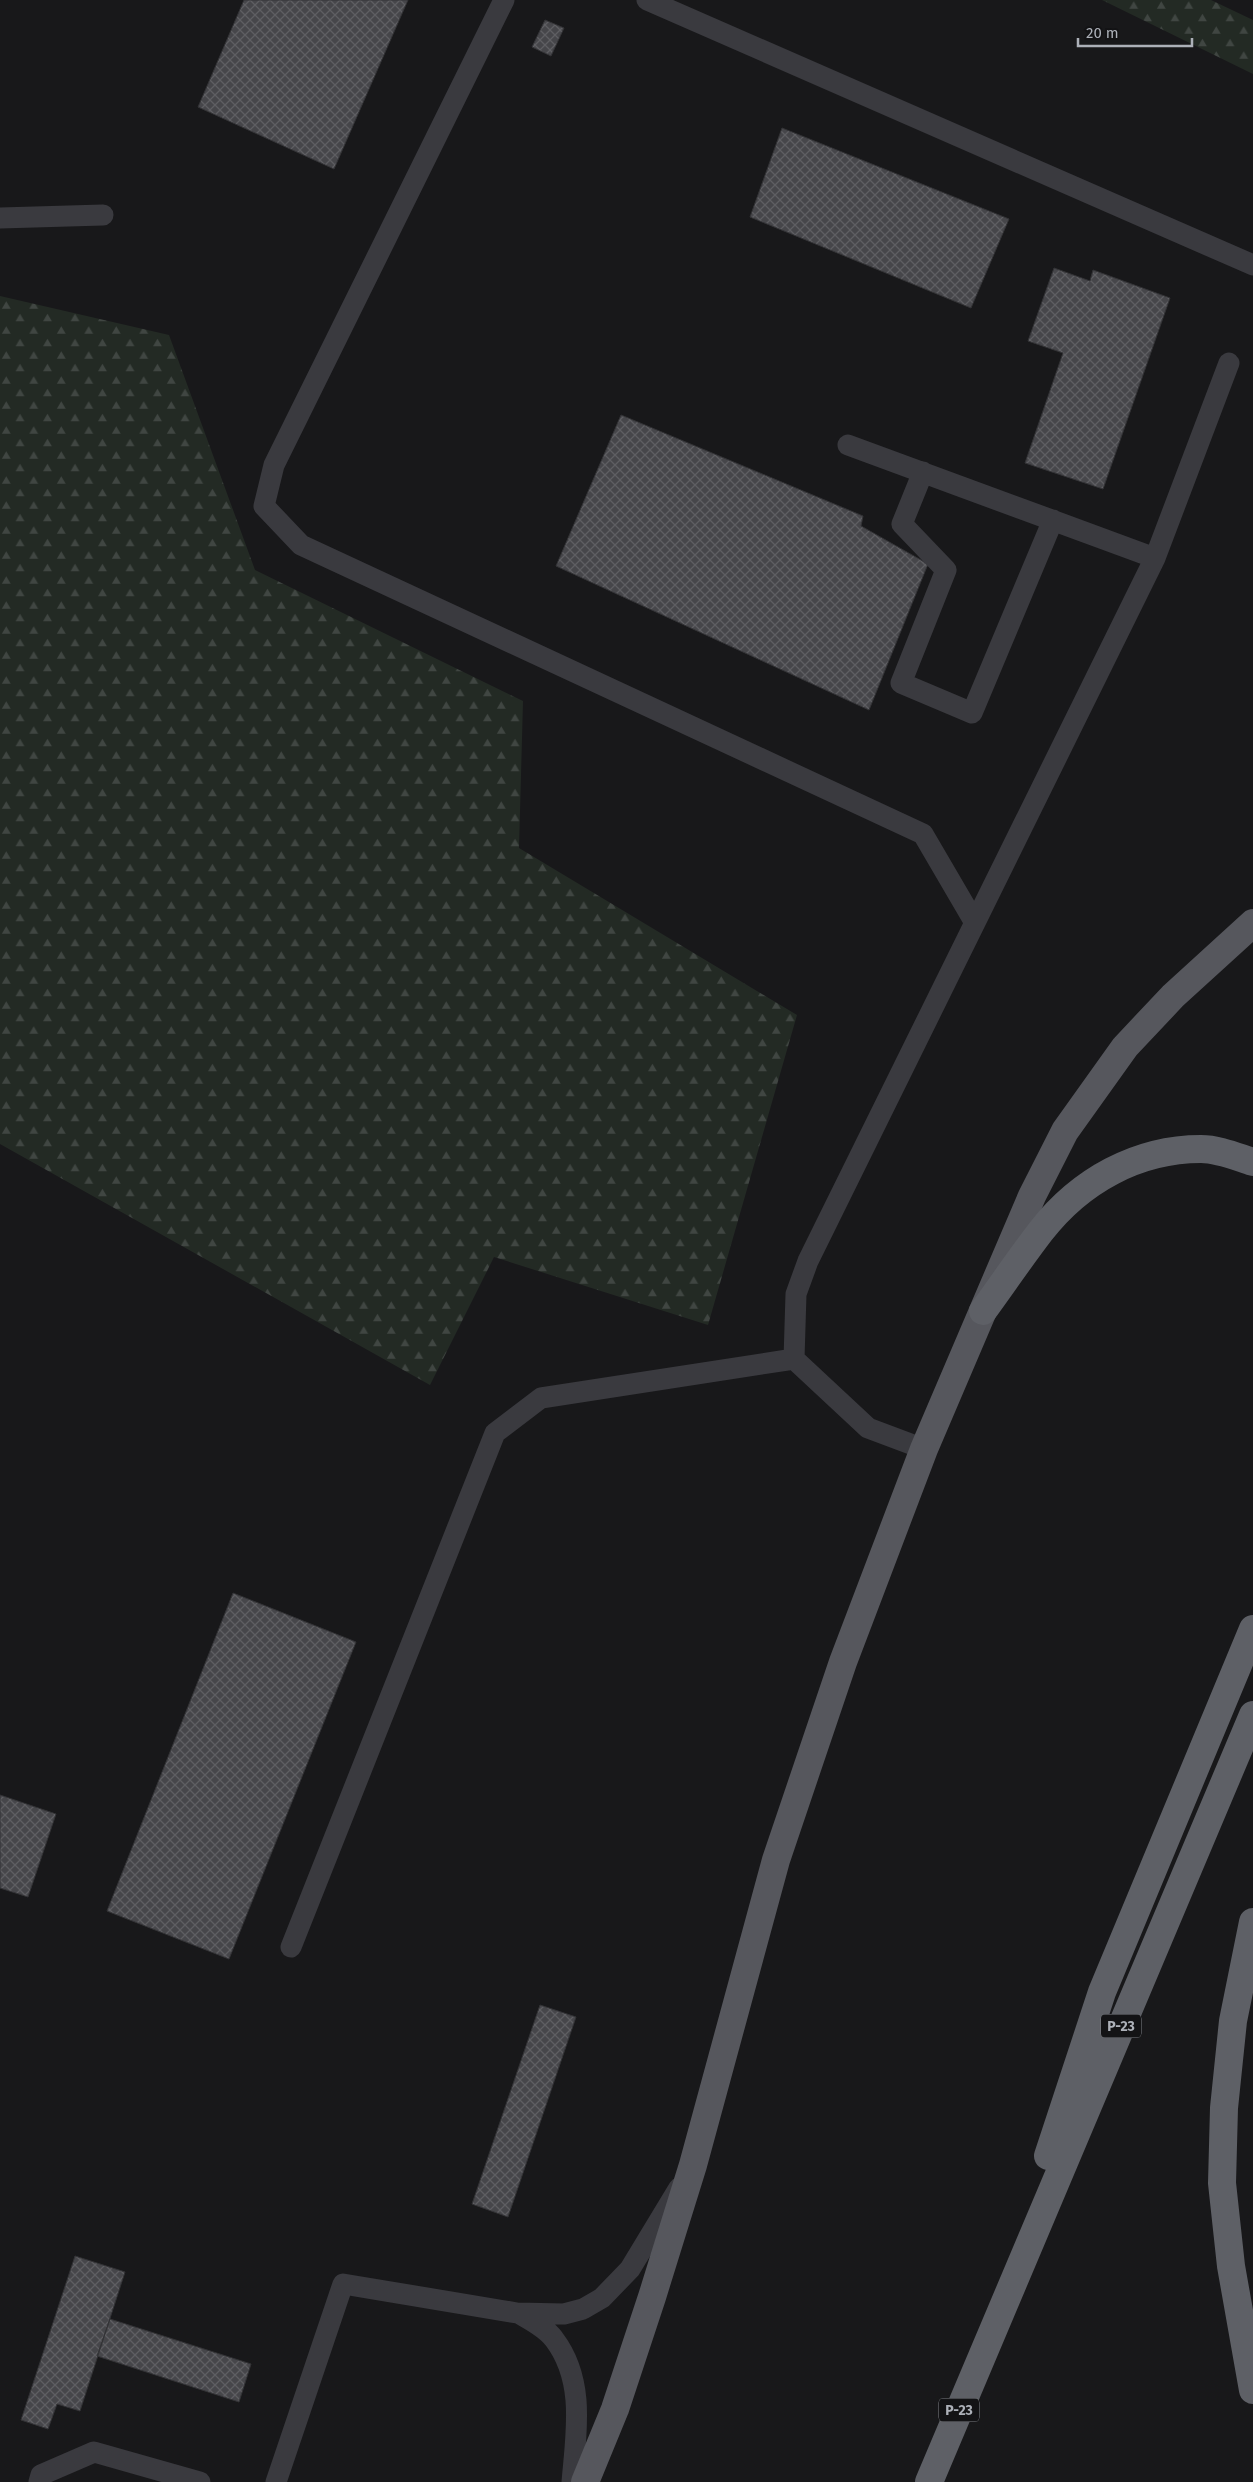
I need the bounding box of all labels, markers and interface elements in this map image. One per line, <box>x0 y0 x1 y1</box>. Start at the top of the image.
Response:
scale bar <box>1078 15 1192 47</box>
text: 20 m <box>1086 24 1119 42</box>
road number: Р-23 <box>1101 2014 1141 2038</box>
road number: Р-23 <box>939 2398 979 2422</box>

